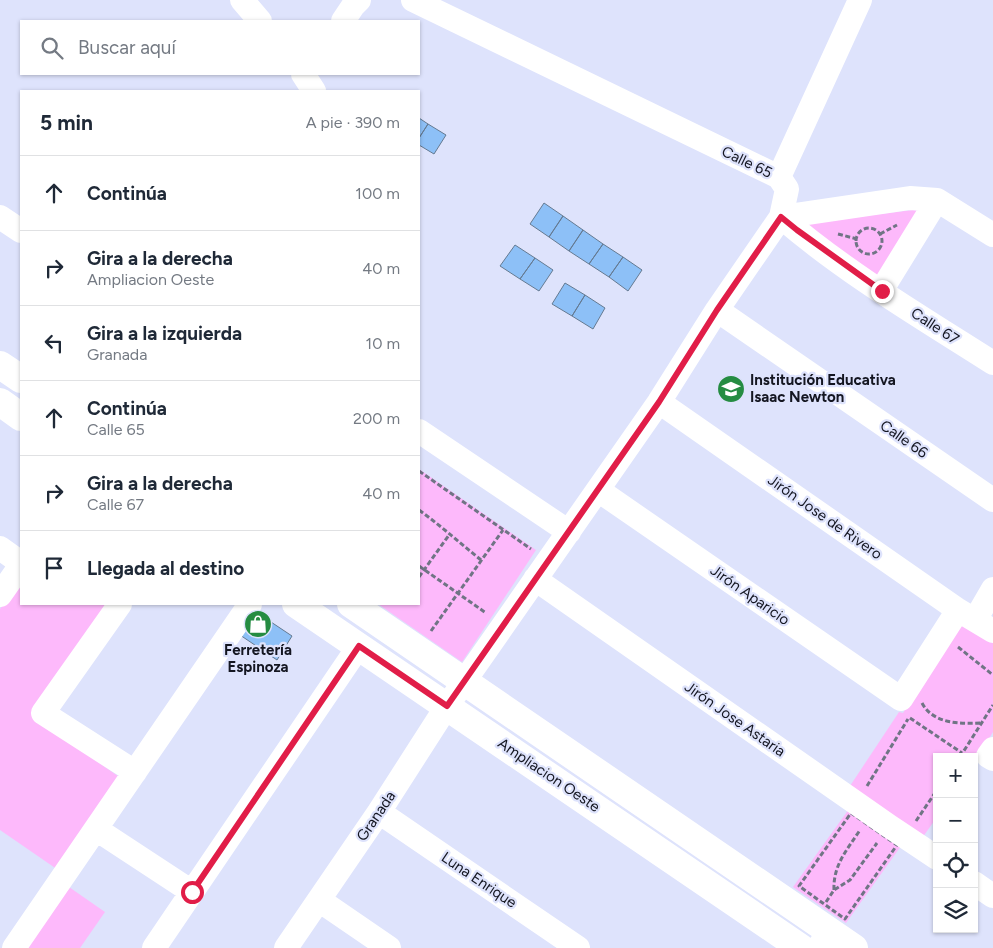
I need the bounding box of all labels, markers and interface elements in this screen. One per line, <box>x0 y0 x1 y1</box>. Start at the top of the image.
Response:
search box <box>20 20 420 75</box>
icon: search <box>38 34 66 62</box>
text: Buscar aquí <box>78 36 176 59</box>
text: 5 min <box>40 110 93 135</box>
text: A pie · 390 m <box>306 113 400 132</box>
street label: Calle 65 <box>719 142 775 182</box>
icon: ahead <box>40 179 68 207</box>
text: Continúa <box>87 182 167 205</box>
text: 100 m <box>355 184 400 203</box>
text: Gira a la derecha <box>87 247 233 270</box>
icon: right <box>40 254 68 282</box>
text: 40 m <box>362 259 400 278</box>
text: Ampliacion Oeste <box>87 270 214 289</box>
route end <box>871 280 894 303</box>
street label: Calle 67 <box>908 304 962 348</box>
text: Gira a la izquierda <box>87 322 242 345</box>
icon: left <box>40 329 68 357</box>
text: 10 m <box>366 334 400 353</box>
text: Granada <box>87 345 147 364</box>
place label: Institución Educativa Isaac Newton <box>750 371 896 406</box>
school or university icon: Institución Educativa Isaac Newton <box>716 374 746 404</box>
text: Continúa <box>87 397 167 420</box>
icon: ahead <box>40 404 68 432</box>
text: 200 m <box>353 409 400 428</box>
street label: Calle 66 <box>877 416 932 462</box>
text: Calle 65 <box>87 420 145 439</box>
street label: Jirón Jose de Rivero <box>764 471 886 563</box>
text: Gira a la derecha <box>87 472 233 495</box>
icon: right <box>40 479 68 507</box>
text: 40 m <box>362 484 400 503</box>
text: Calle 67 <box>87 495 144 514</box>
icon: arrive <box>40 554 68 582</box>
text: Llegada al destino <box>87 557 244 580</box>
street label: Jirón Aparicio <box>707 561 793 629</box>
shop icon: Ferretería Espinoza <box>243 609 273 639</box>
place label: Ferretería Espinoza <box>224 641 292 676</box>
street label: Jirón Jose Astaria <box>681 677 789 761</box>
street label: Ampliacion Oeste <box>495 734 603 816</box>
map controls <box>933 753 978 933</box>
button: + <box>933 753 978 798</box>
street label: Granada <box>353 788 399 844</box>
button: − <box>933 798 978 843</box>
button: locate <box>933 843 978 888</box>
street label: Luna Enrique <box>438 848 520 912</box>
route start <box>181 881 204 904</box>
button: layers <box>933 888 978 933</box>

